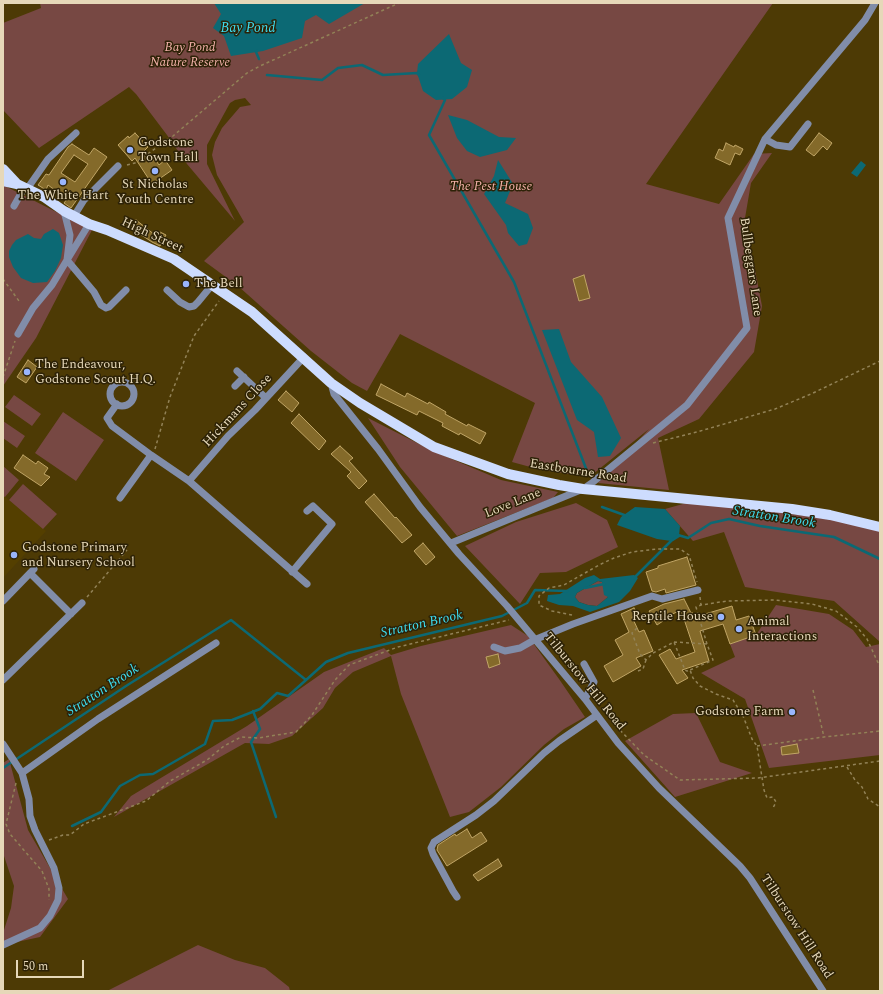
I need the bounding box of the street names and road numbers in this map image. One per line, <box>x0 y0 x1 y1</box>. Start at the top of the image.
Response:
street label: High Street <box>119 215 185 257</box>
street label: Bullbeggars Lane <box>735 217 765 317</box>
street label: Hickmans Close <box>200 371 276 451</box>
street label: Eastbourne Road <box>528 457 628 487</box>
street label: Love Lane <box>483 486 543 522</box>
street label: Tilburstow Hill Road <box>540 630 628 734</box>
street label: Tilburstow Hill Road <box>756 872 836 982</box>

